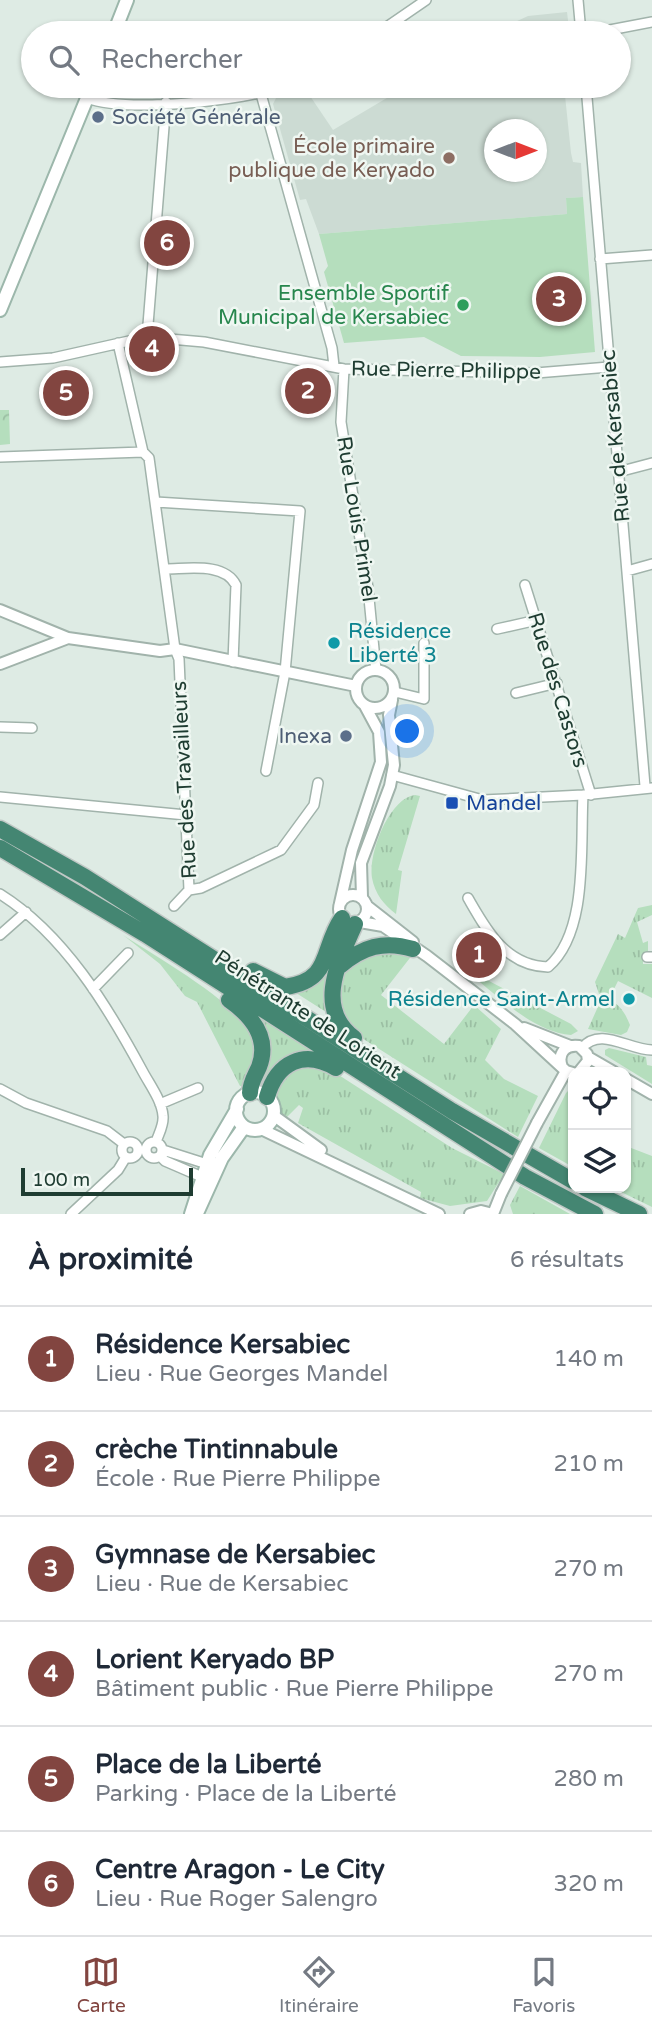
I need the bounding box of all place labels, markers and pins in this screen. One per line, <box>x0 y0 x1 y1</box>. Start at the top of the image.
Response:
place label: Société Générale <box>112 105 281 130</box>
marker: Société Générale <box>90 109 106 125</box>
place label: École primaire publique de Keryado <box>228 134 435 183</box>
marker: École primaire publique de Keryado <box>441 150 457 166</box>
pin: 6 <box>144 217 190 269</box>
pin: 3 <box>536 273 582 325</box>
place label: Ensemble Sportif Municipal de Kersabiec <box>218 281 449 330</box>
marker: Ensemble Sportif Municipal de Kersabiec <box>455 297 471 313</box>
pin: 4 <box>129 323 175 375</box>
pin: 2 <box>285 365 331 417</box>
pin: 5 <box>43 367 89 419</box>
place label: Résidence Liberté 3 <box>348 619 451 668</box>
marker: Résidence Liberté 3 <box>326 635 342 651</box>
place label: Inexa <box>279 724 332 749</box>
marker: Inexa <box>338 728 354 744</box>
place label: Mandel <box>466 791 541 816</box>
marker: Mandel <box>444 795 460 811</box>
pin: 1 <box>456 929 502 981</box>
place label: Résidence Saint-Armel <box>388 987 615 1012</box>
marker: Résidence Saint-Armel <box>621 991 637 1007</box>

